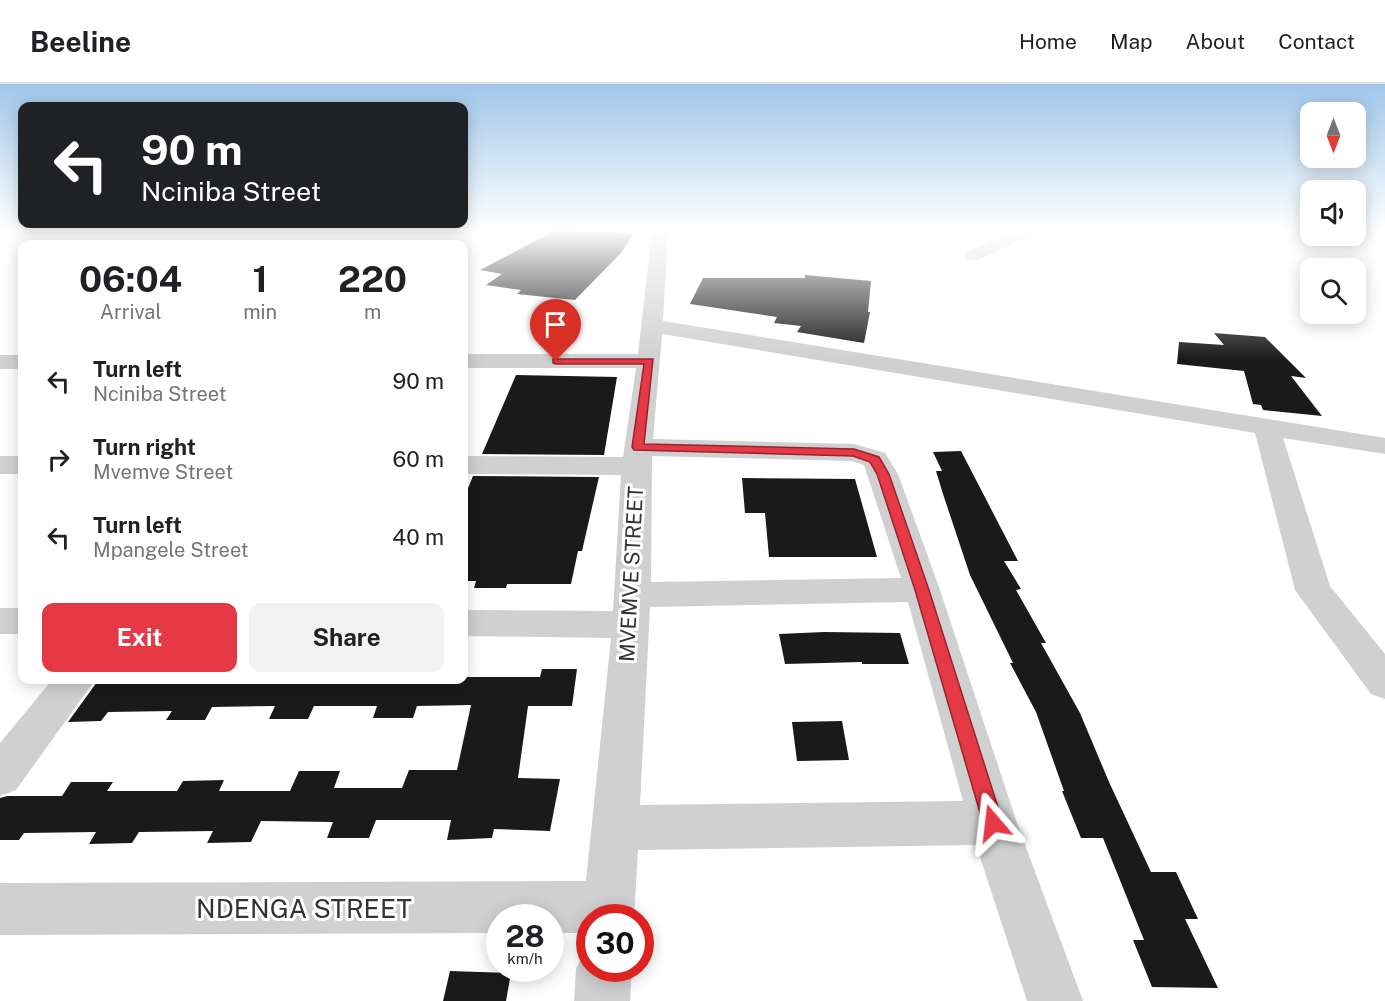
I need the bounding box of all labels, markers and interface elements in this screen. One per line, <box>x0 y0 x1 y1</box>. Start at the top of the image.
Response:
text: Beeline <box>30 25 131 58</box>
text: Home <box>1019 29 1077 54</box>
text: Map <box>1110 29 1153 54</box>
text: About <box>1186 29 1245 54</box>
text: Contact <box>1278 29 1355 54</box>
north arrow <box>1300 102 1366 168</box>
map controls <box>1300 102 1366 324</box>
text: 90 m <box>141 125 243 174</box>
icon: left <box>42 126 120 204</box>
text: Nciniba Street <box>141 175 321 207</box>
button: sound <box>1300 180 1366 246</box>
text: 06:04 <box>79 258 182 300</box>
text: 1 <box>252 258 268 300</box>
text: 220 <box>338 258 407 300</box>
button: search <box>1300 258 1366 324</box>
pin <box>530 299 581 361</box>
text: Arrival <box>100 300 161 324</box>
text: min <box>243 300 277 324</box>
text: m <box>364 300 381 324</box>
icon: arrive <box>539 308 572 341</box>
text: Turn left <box>93 356 182 382</box>
icon: left <box>42 365 75 398</box>
text: 90 m <box>393 368 444 394</box>
text: Nciniba Street <box>93 382 227 406</box>
text: Turn right <box>93 434 196 460</box>
icon: right <box>42 443 75 476</box>
text: 60 m <box>393 446 444 472</box>
text: Mvemve Street <box>93 460 233 484</box>
street label: MVEMVE STREET <box>614 485 648 663</box>
text: Turn left <box>93 512 182 538</box>
icon: left <box>42 521 75 554</box>
text: 40 m <box>392 524 444 550</box>
text: Mpangele Street <box>93 538 249 562</box>
button: Exit <box>42 603 237 672</box>
button: Share <box>249 603 444 672</box>
position arrow <box>961 791 1025 855</box>
street label: NDENGA STREET <box>196 893 412 924</box>
speed limit sign: 30 <box>576 904 654 982</box>
text: 28 <box>505 918 545 954</box>
text: km/h <box>507 950 543 967</box>

